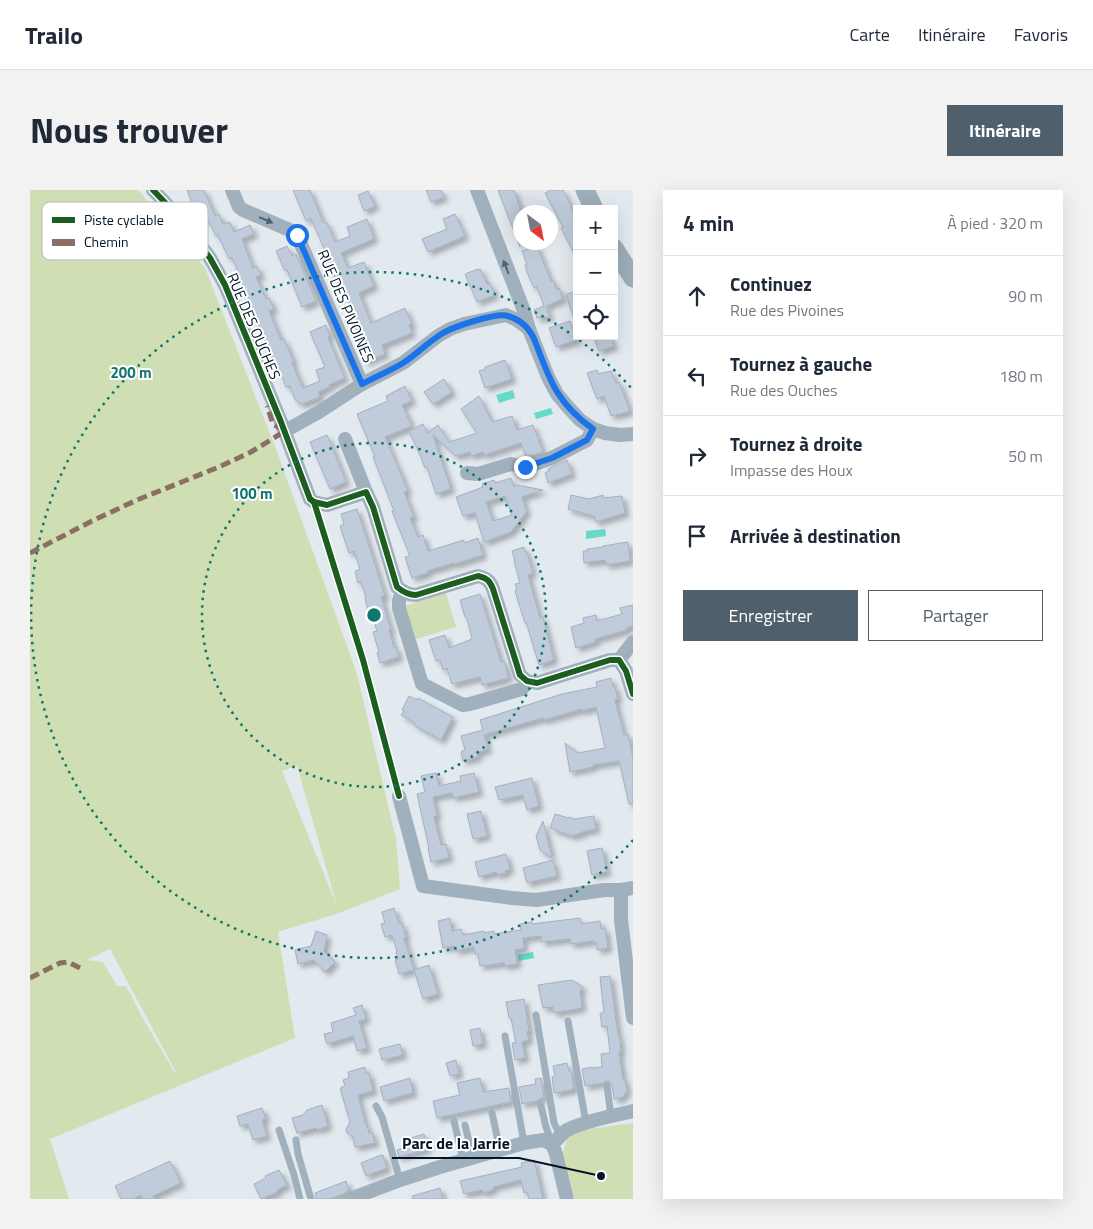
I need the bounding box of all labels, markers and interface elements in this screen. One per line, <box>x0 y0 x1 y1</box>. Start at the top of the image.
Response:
text: Trailo <box>25 17 83 53</box>
text: Carte <box>849 21 890 48</box>
text: Itinéraire <box>918 21 986 48</box>
text: Favoris <box>1014 21 1068 48</box>
text: Nous trouver <box>30 103 228 157</box>
button: Itinéraire <box>947 105 1063 156</box>
legend <box>42 202 208 260</box>
north arrow <box>513 205 558 250</box>
map controls <box>573 205 618 340</box>
button: + <box>573 205 618 250</box>
text: 4 min <box>683 207 734 239</box>
text: Piste cyclable <box>84 209 164 230</box>
text: À pied · 320 m <box>947 211 1043 235</box>
one-way arrow <box>259 217 273 225</box>
route start <box>286 224 309 247</box>
text: Chemin <box>84 231 129 252</box>
street label: RUE DES PIVOINES <box>312 246 380 366</box>
button: − <box>573 250 618 295</box>
one-way arrow <box>502 260 510 274</box>
street label: RUE DES OUCHES <box>221 269 287 383</box>
text: Continuez <box>730 269 812 298</box>
icon: ahead <box>683 282 711 310</box>
text: 90 m <box>1008 284 1043 308</box>
button: locate <box>573 295 618 340</box>
text: Rue des Pivoines <box>730 298 844 322</box>
text: Tournez à gauche <box>730 349 872 378</box>
text: 200 m <box>110 361 152 384</box>
icon: left <box>683 362 711 390</box>
text: 180 m <box>999 364 1043 388</box>
text: Rue des Ouches <box>730 378 838 402</box>
text: Tournez à droite <box>730 429 862 458</box>
icon: right <box>683 442 711 470</box>
text: 50 m <box>1008 444 1043 468</box>
route end <box>514 456 537 479</box>
text: Impasse des Houx <box>730 458 853 482</box>
text: 100 m <box>231 482 273 505</box>
text: Arrivée à destination <box>730 521 901 550</box>
icon: arrive <box>683 522 711 550</box>
button: Enregistrer <box>683 590 858 641</box>
button: Partager <box>868 590 1043 641</box>
centre of rings <box>365 606 383 624</box>
callout: Parc de la Jarrie <box>392 1127 519 1158</box>
text: Parc de la Jarrie <box>402 1131 510 1155</box>

